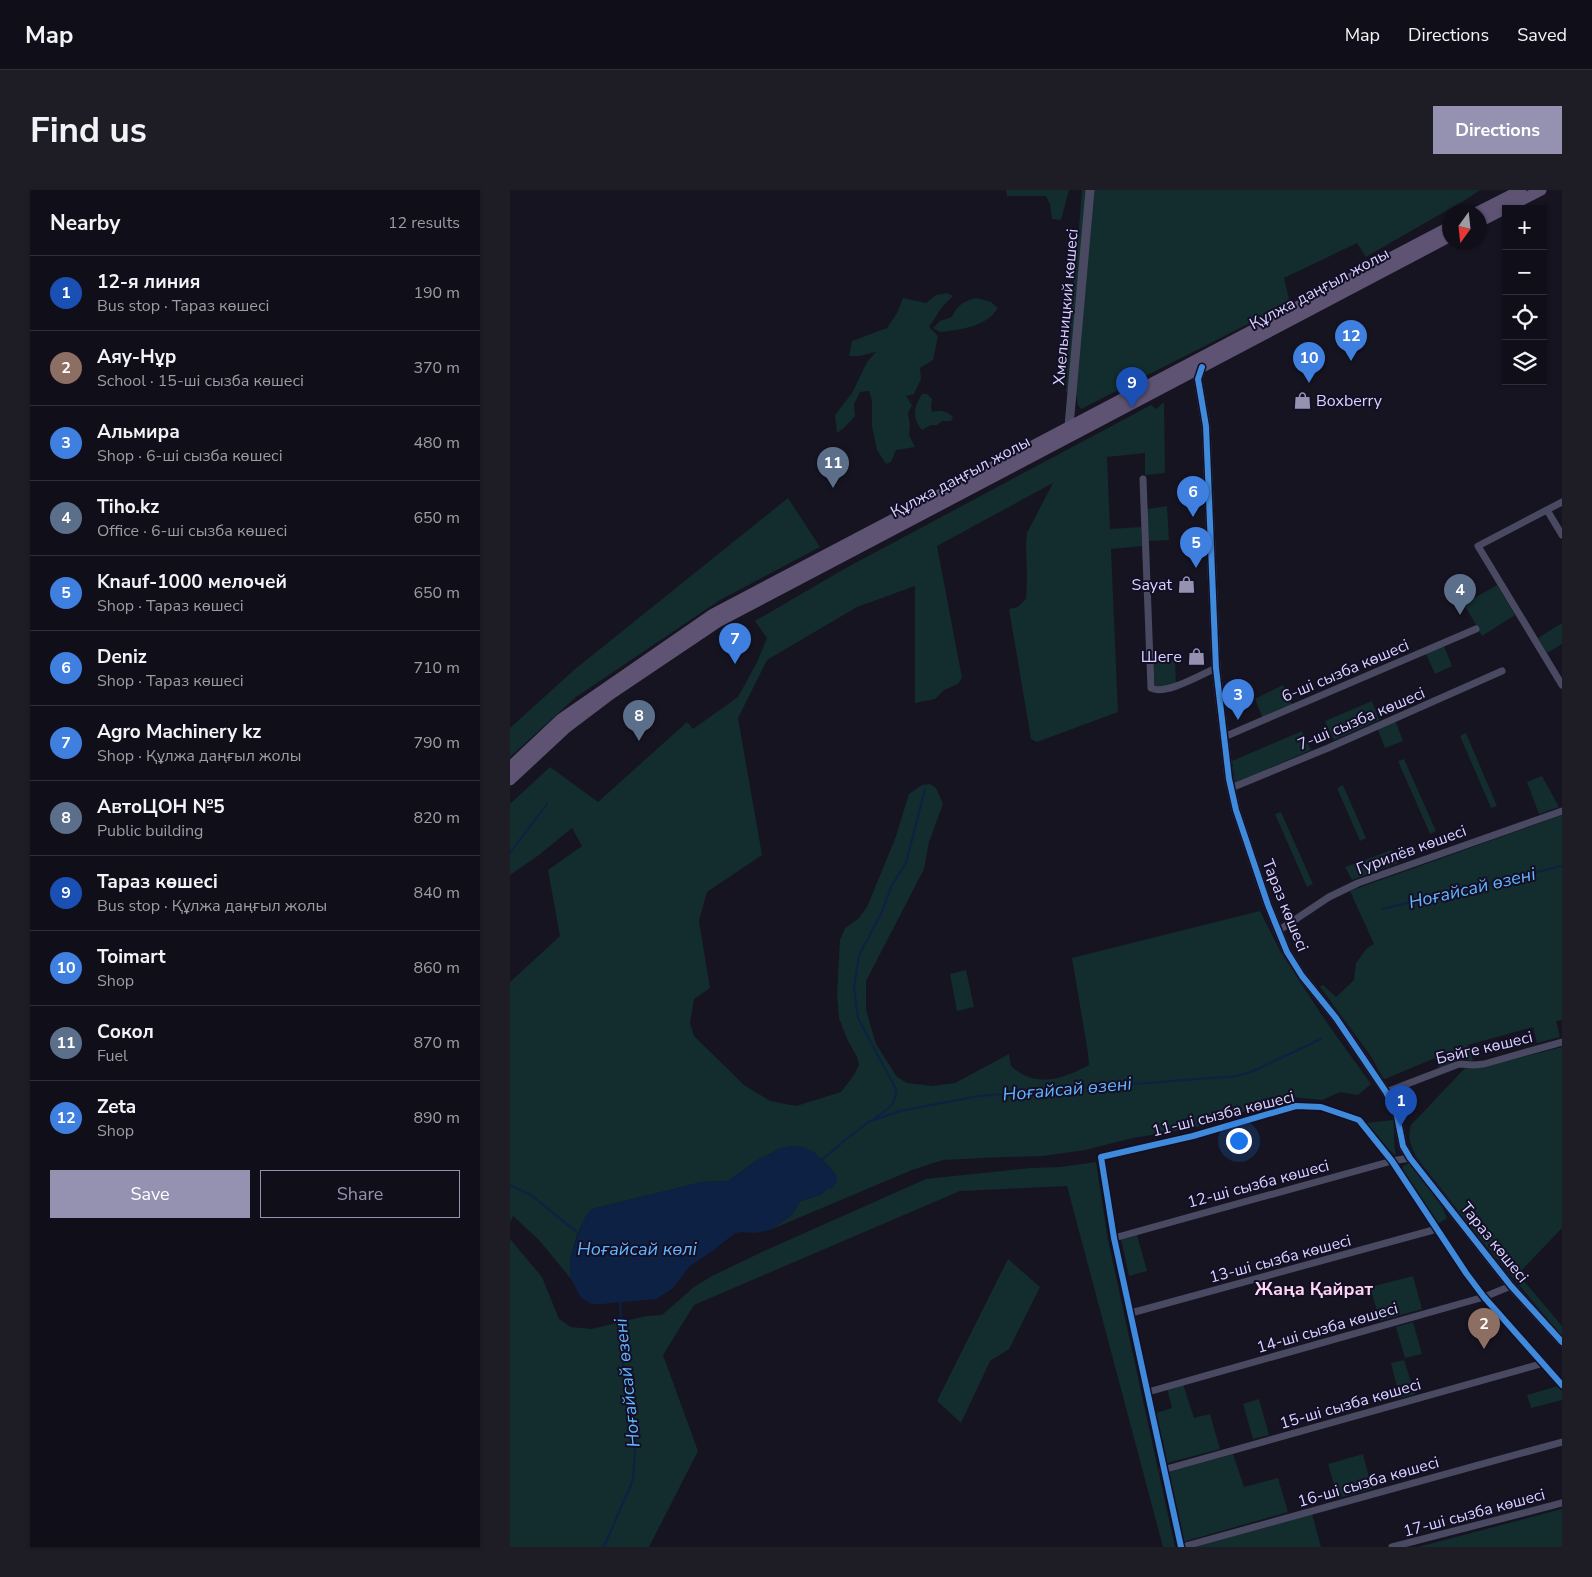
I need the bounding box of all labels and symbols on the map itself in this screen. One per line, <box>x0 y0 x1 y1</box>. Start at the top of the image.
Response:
north arrow <box>1442 205 1487 250</box>
street label: Хмельницкий көшесі <box>1048 228 1084 386</box>
street label: Құлжа даңғыл жолы <box>1246 243 1393 335</box>
pin: 12 <box>1335 320 1367 361</box>
pin: 10 <box>1293 342 1325 383</box>
pin: 9 <box>1116 367 1148 408</box>
shop icon: Boxberry <box>1292 390 1312 410</box>
place label: Boxberry <box>1316 390 1383 412</box>
street label: Құлжа даңғыл жолы <box>887 431 1034 523</box>
pin: 11 <box>817 447 849 488</box>
pin: 6 <box>1177 476 1209 517</box>
pin: 5 <box>1180 527 1212 568</box>
place label: Sayat <box>1132 574 1172 596</box>
shop icon: Sayat <box>1176 574 1196 594</box>
pin: 4 <box>1444 574 1476 615</box>
pin: 7 <box>719 623 751 664</box>
street label: 6-ші сызба көшесі <box>1278 634 1413 708</box>
place label: Шеге <box>1141 646 1182 668</box>
shop icon: Шеге <box>1186 646 1206 666</box>
pin: 3 <box>1222 679 1254 720</box>
street label: 7-ші сызба көшесі <box>1294 682 1429 756</box>
pin: 8 <box>623 700 655 741</box>
street label: Гурилёв көшесі <box>1353 820 1469 880</box>
street label: Тараз көшесі <box>1257 856 1314 955</box>
water label: Ноғайсай өзені <box>1406 862 1538 914</box>
street label: Бәйге көшесі <box>1434 1026 1535 1070</box>
water label: Ноғайсай өзені <box>1001 1071 1133 1107</box>
pin: 1 <box>1385 1085 1417 1126</box>
street label: 11-ші сызба көшесі <box>1150 1086 1297 1142</box>
your location <box>1226 1128 1252 1154</box>
street label: 12-ші сызба көшесі <box>1185 1154 1332 1214</box>
street label: Тараз көшесі <box>1455 1198 1533 1287</box>
street label: 13-ші сызба көшесі <box>1207 1229 1354 1289</box>
water label: Ноғайсай көлі <box>577 1237 698 1261</box>
district label: Жаңа Қайрат <box>1255 1277 1374 1301</box>
street label: 14-ші сызба көшесі <box>1254 1297 1401 1359</box>
pin: 2 <box>1468 1308 1500 1349</box>
water label: Ноғайсай өзені <box>608 1317 646 1449</box>
street label: 15-ші сызба көшесі <box>1277 1373 1424 1435</box>
street label: 16-ші сызба көшесі <box>1295 1451 1442 1513</box>
street label: 17-ші сызба көшесі <box>1401 1483 1548 1543</box>

